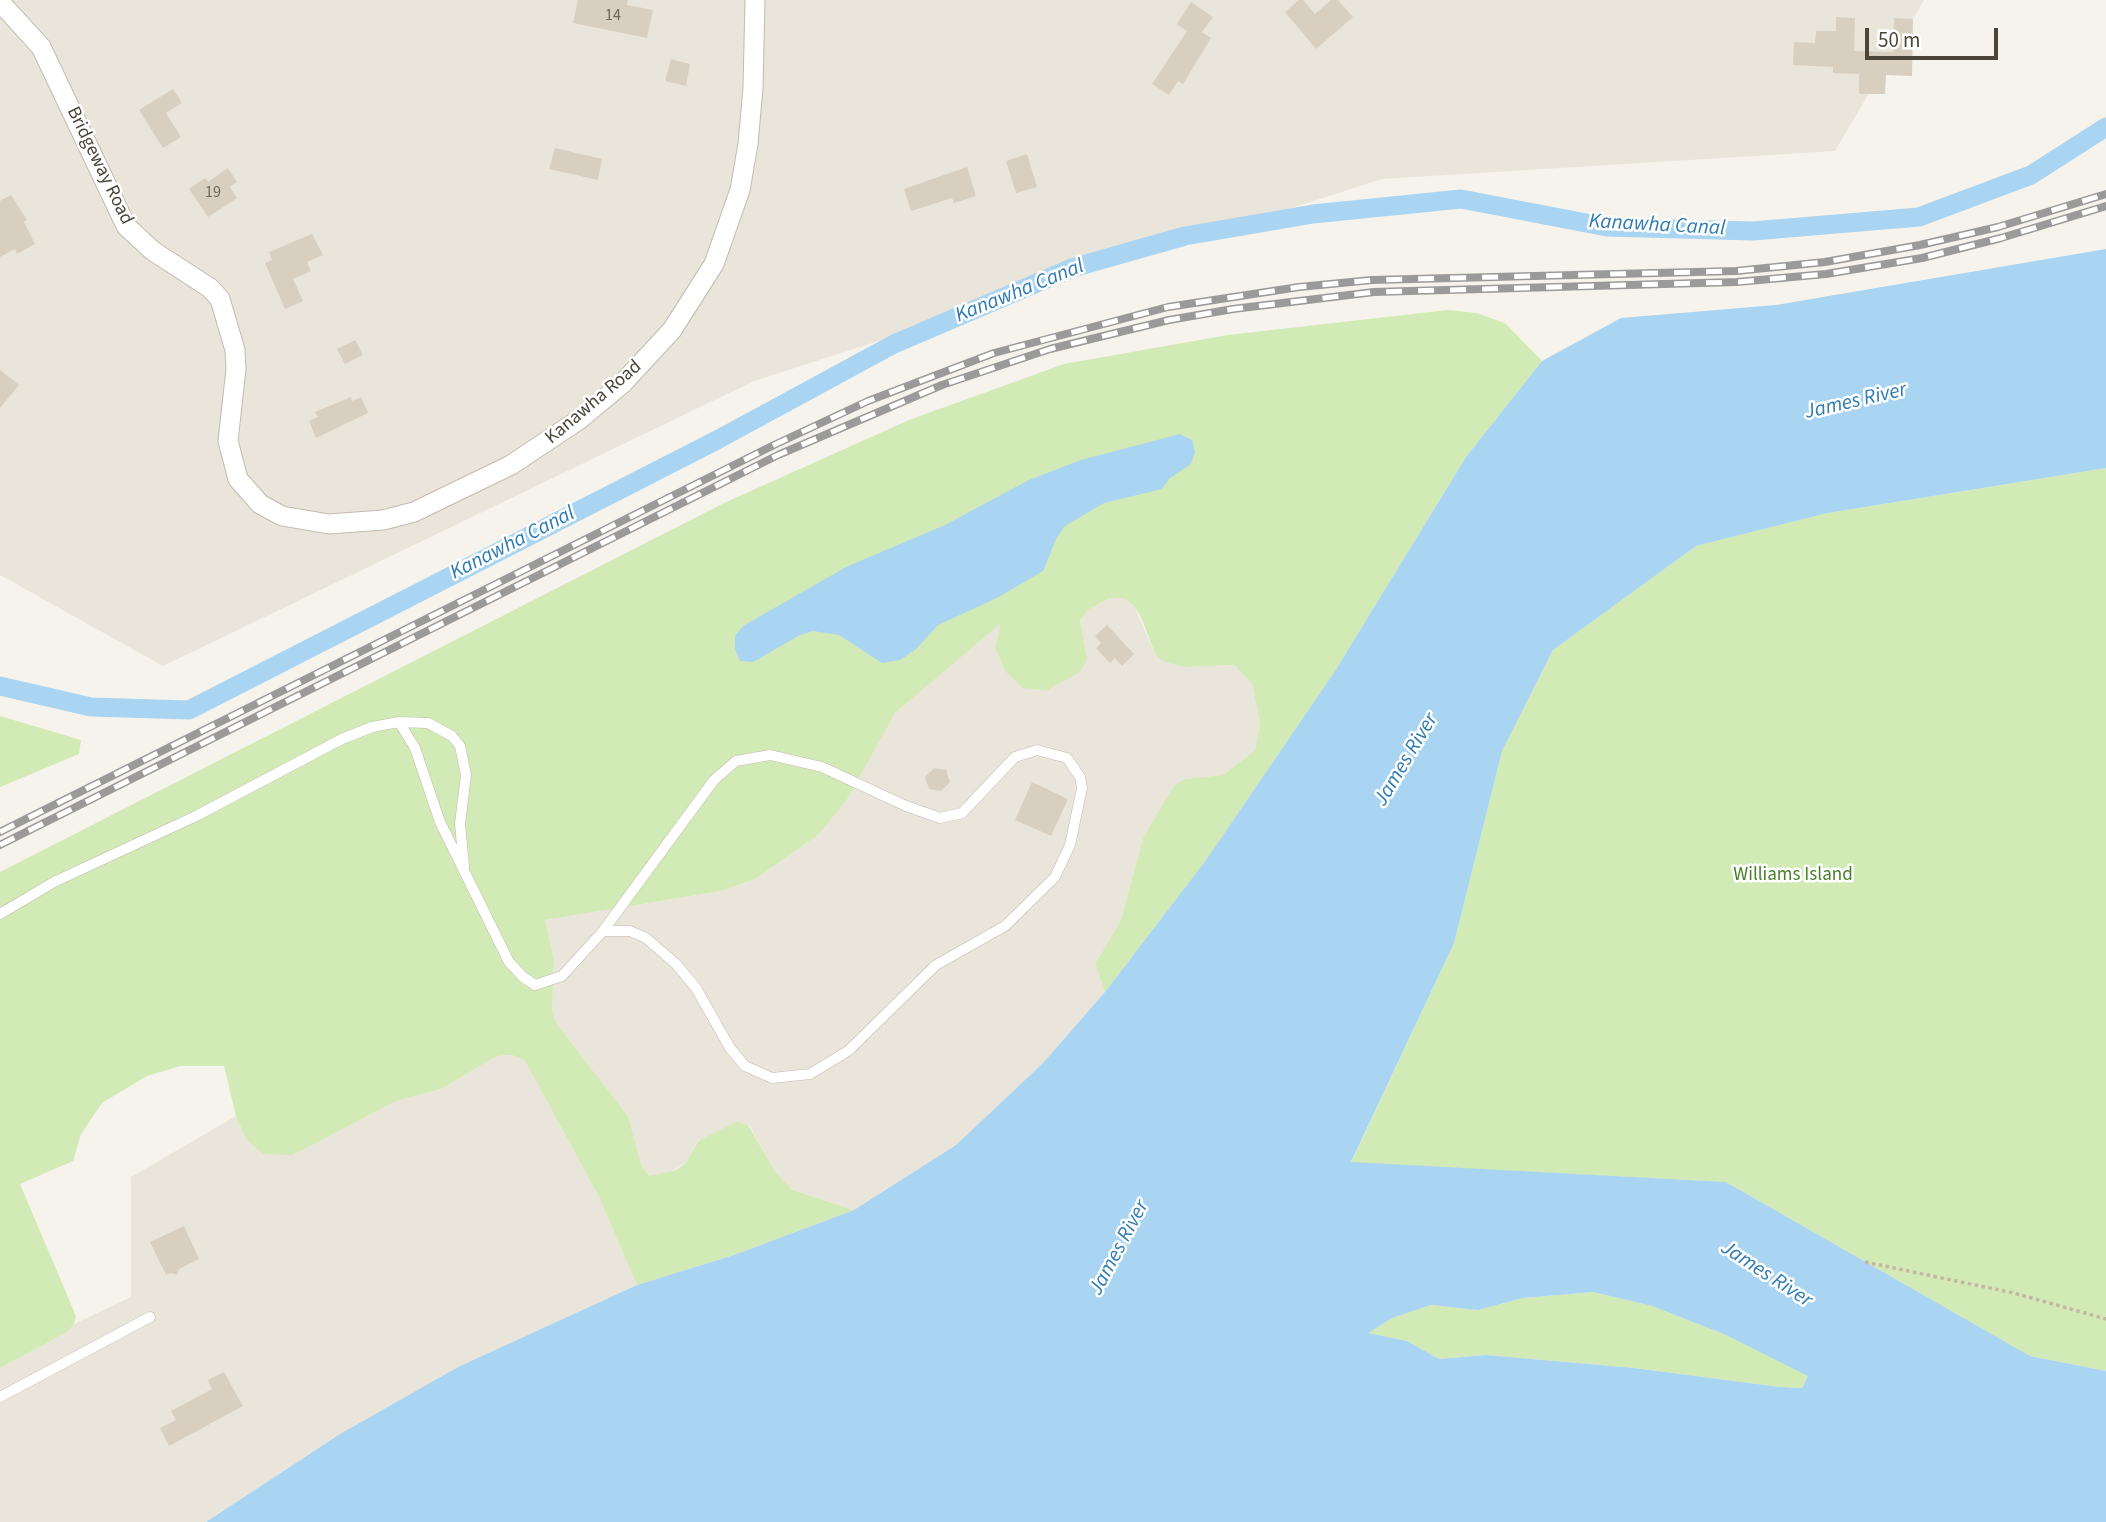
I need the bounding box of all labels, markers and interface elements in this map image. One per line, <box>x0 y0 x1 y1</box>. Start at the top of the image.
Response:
house number: 14 <box>605 6 621 26</box>
scale bar <box>1868 14 2001 58</box>
text: 50 m <box>1878 25 1920 55</box>
street label: Bridgeway Road <box>61 103 137 229</box>
house number: 19 <box>205 183 221 203</box>
water label: Kanawha Canal <box>1588 210 1726 242</box>
water label: Kanawha Canal <box>952 255 1088 329</box>
street label: Kanawha Road <box>541 356 647 450</box>
water label: James River <box>1803 378 1909 426</box>
water label: Kanawha Canal <box>446 502 580 586</box>
water label: James River <box>1370 709 1444 811</box>
park label: Williams Island <box>1733 865 1853 887</box>
water label: James River <box>1085 1196 1155 1300</box>
water label: James River <box>1716 1236 1816 1314</box>

